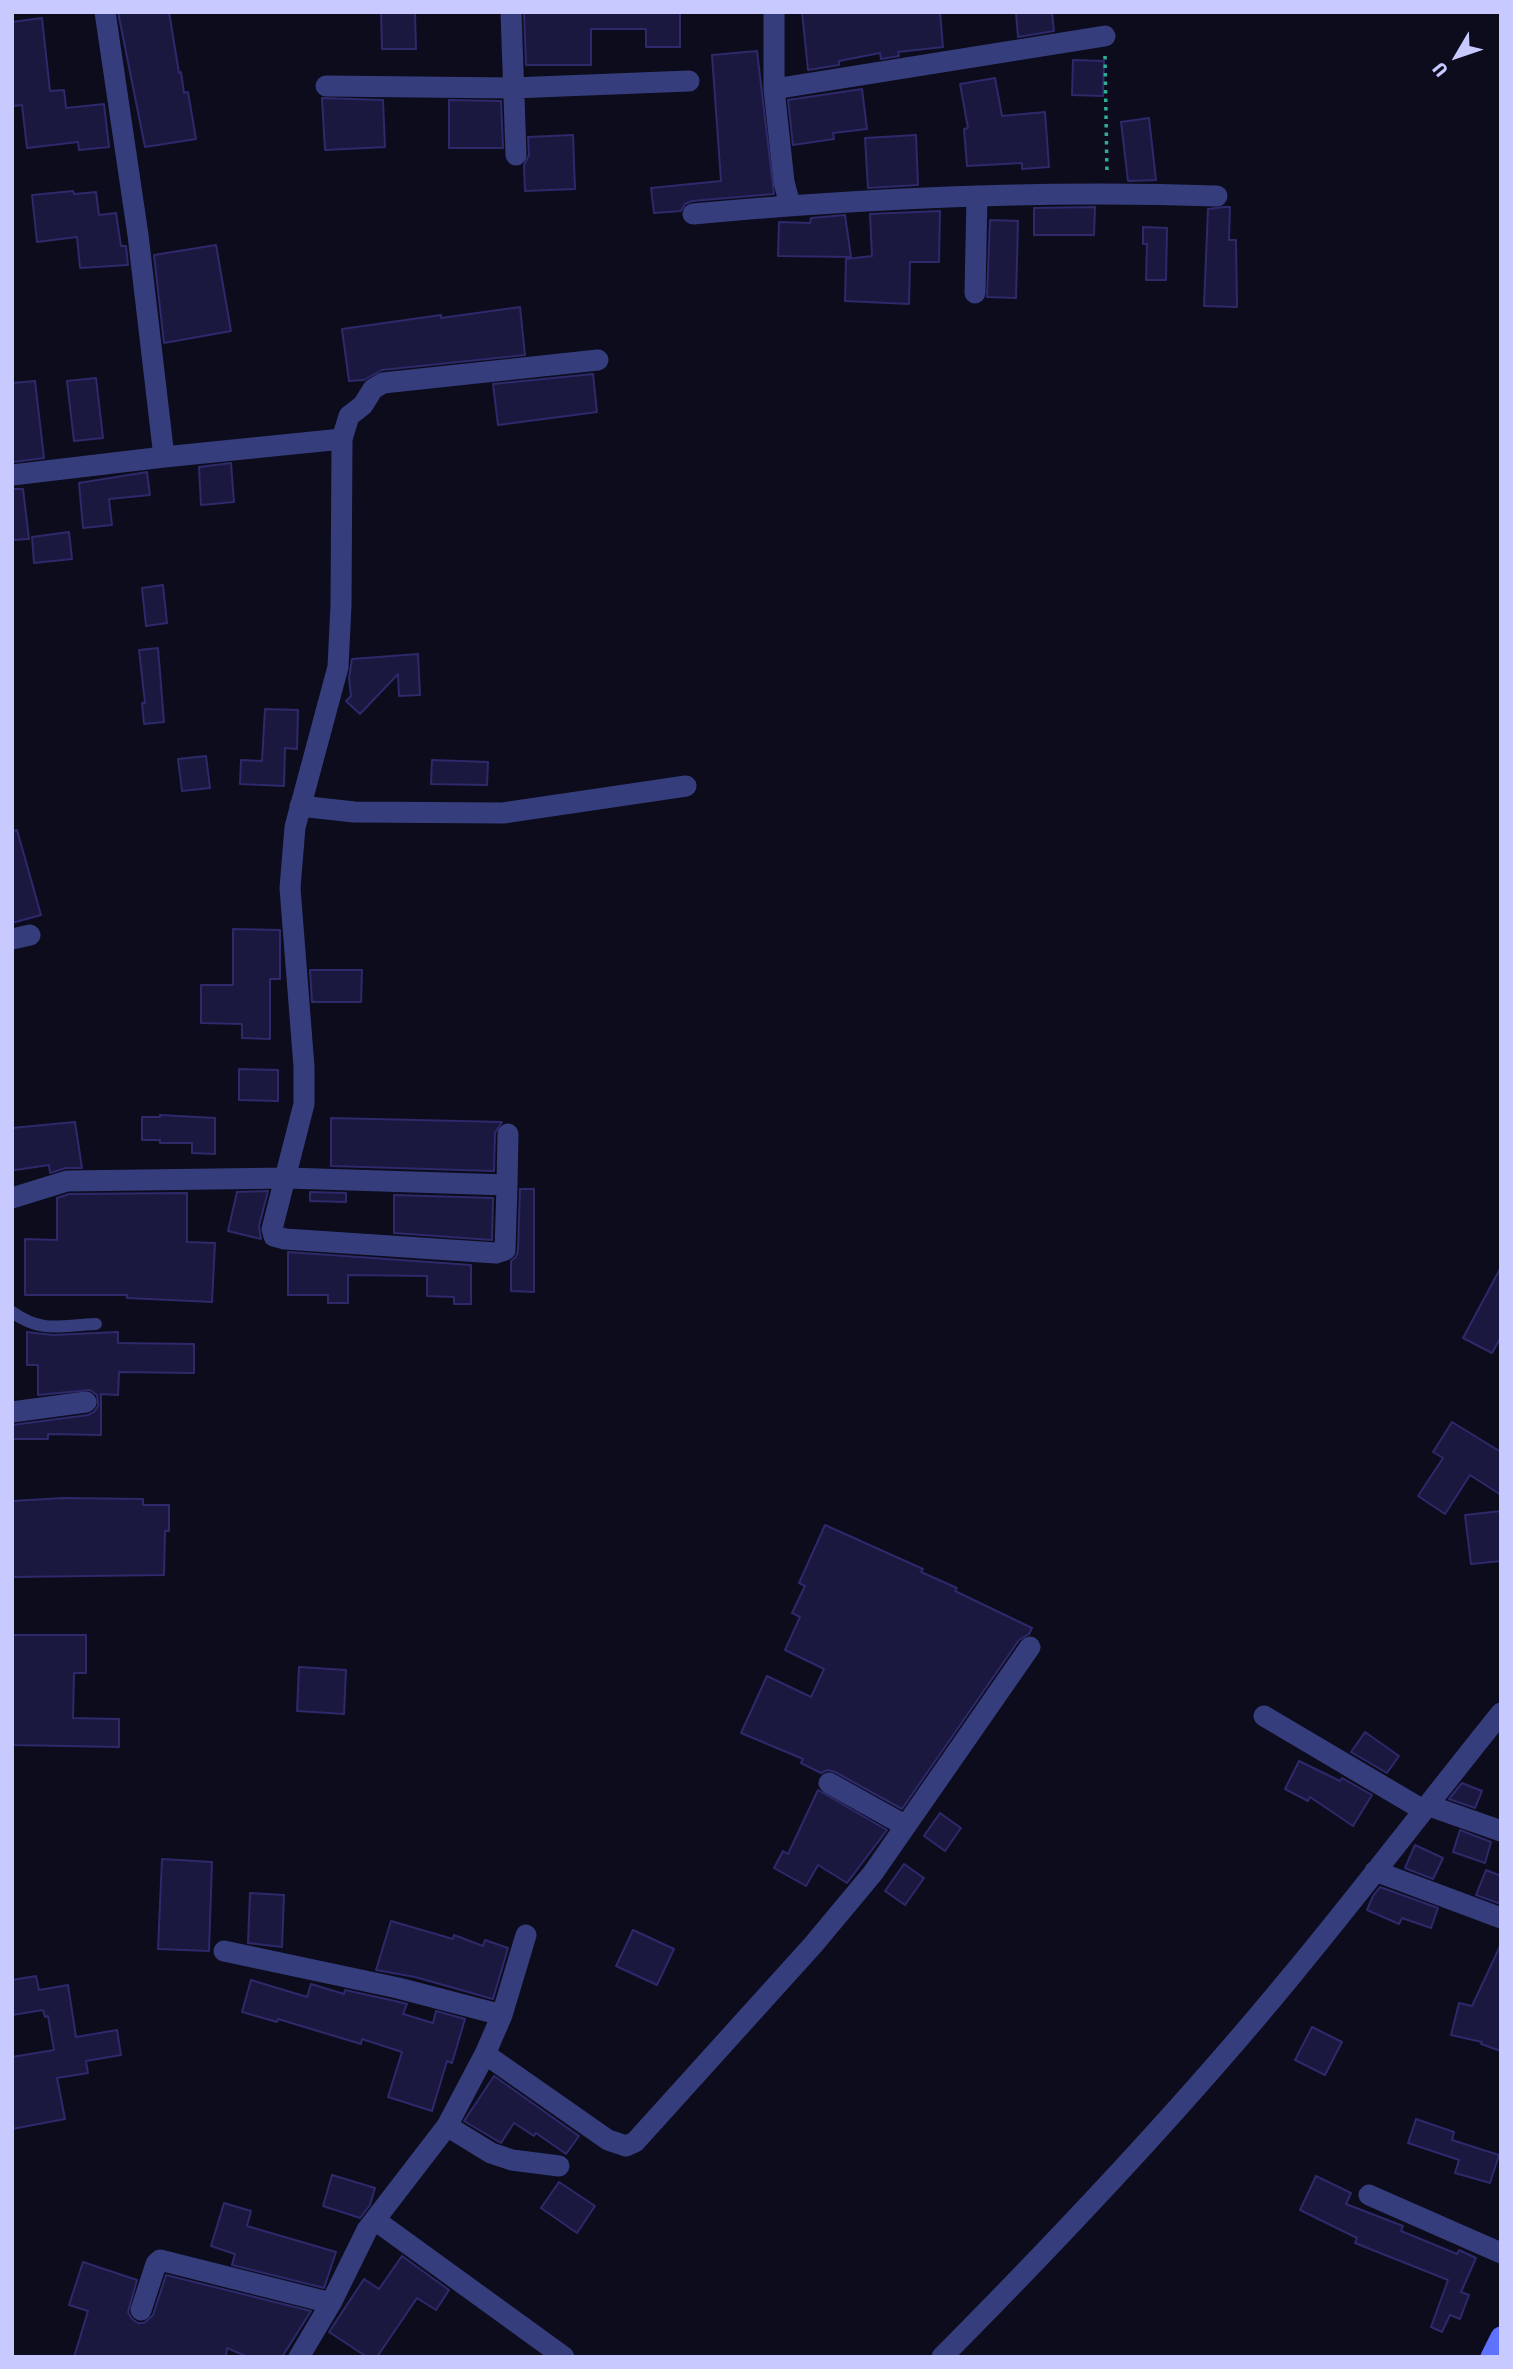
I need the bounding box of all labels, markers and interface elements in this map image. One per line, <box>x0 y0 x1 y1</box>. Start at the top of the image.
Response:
north arrow <box>1422 21 1492 91</box>
text: U <box>1428 58 1453 81</box>

